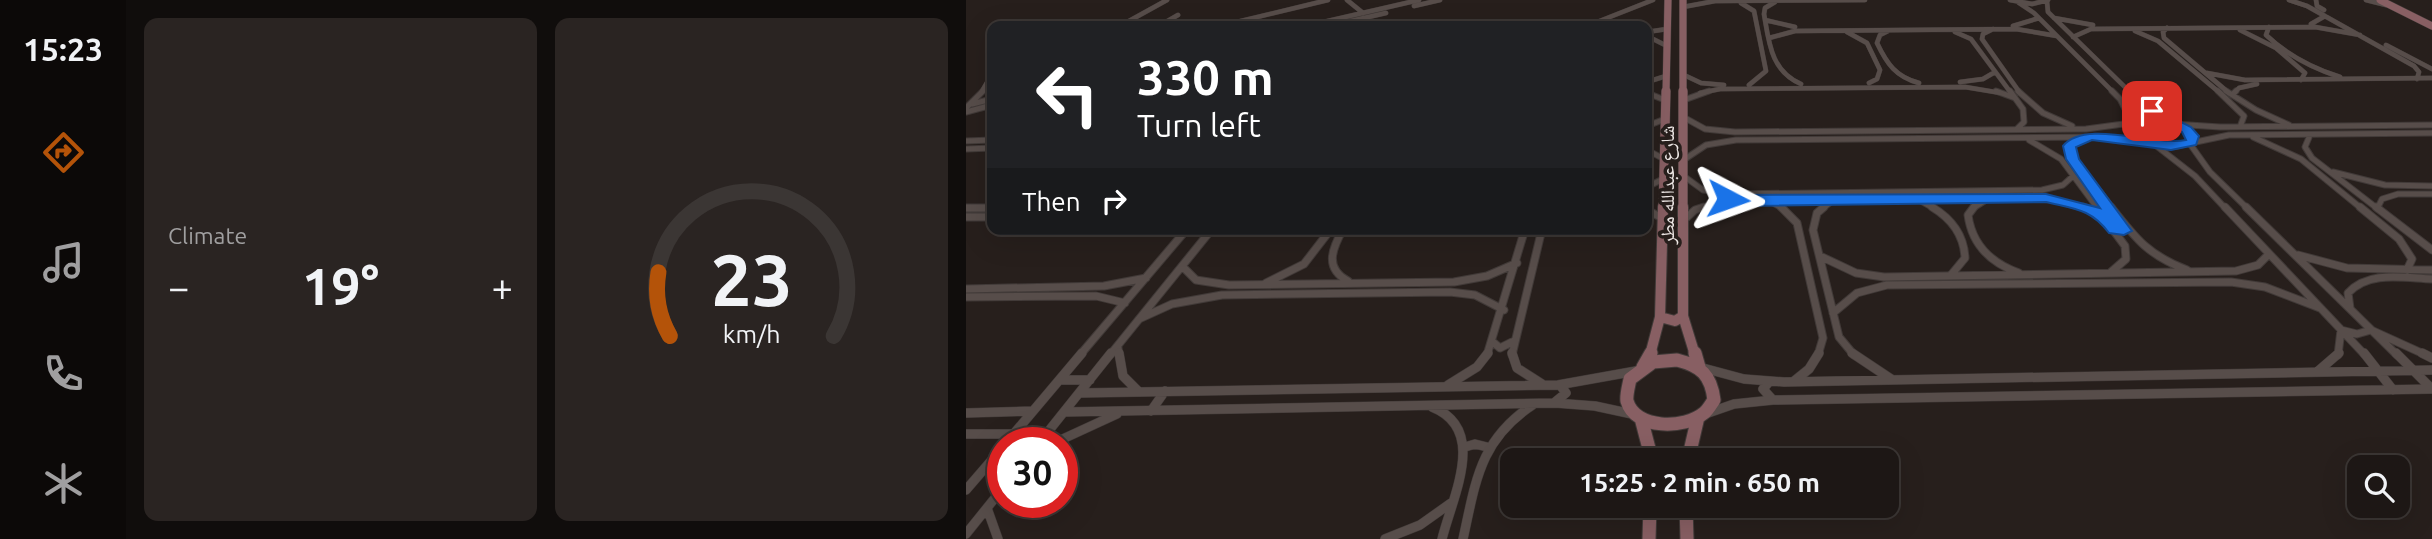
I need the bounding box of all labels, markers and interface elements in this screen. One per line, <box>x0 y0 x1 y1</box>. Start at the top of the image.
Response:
text: 15:23 <box>23 31 103 67</box>
icon: left <box>1022 49 1113 140</box>
text: 330 m <box>1137 49 1274 104</box>
pin <box>2122 81 2182 141</box>
icon: arrive <box>2133 92 2171 130</box>
text: Turn left <box>1137 107 1261 143</box>
street label: شارع عبدالله مطر <box>1656 125 1679 246</box>
icon: directions <box>39 128 88 177</box>
position arrow <box>1691 162 1765 236</box>
icon: right <box>1095 182 1133 220</box>
text: Then <box>1022 187 1081 216</box>
text: Climate <box>168 223 247 248</box>
icon: music <box>39 238 88 287</box>
text: 23 <box>710 238 793 320</box>
text: 19° <box>302 257 379 315</box>
text: − <box>168 266 189 308</box>
text: + <box>492 266 513 308</box>
text: km/h <box>723 319 780 347</box>
icon: phone <box>39 349 88 398</box>
speed limit sign: 30 <box>987 427 1078 518</box>
map controls <box>2347 455 2410 518</box>
button: search <box>2347 455 2410 518</box>
icon: climate <box>39 459 88 508</box>
text: 15:25 · 2 min · 650 m <box>1579 468 1820 497</box>

